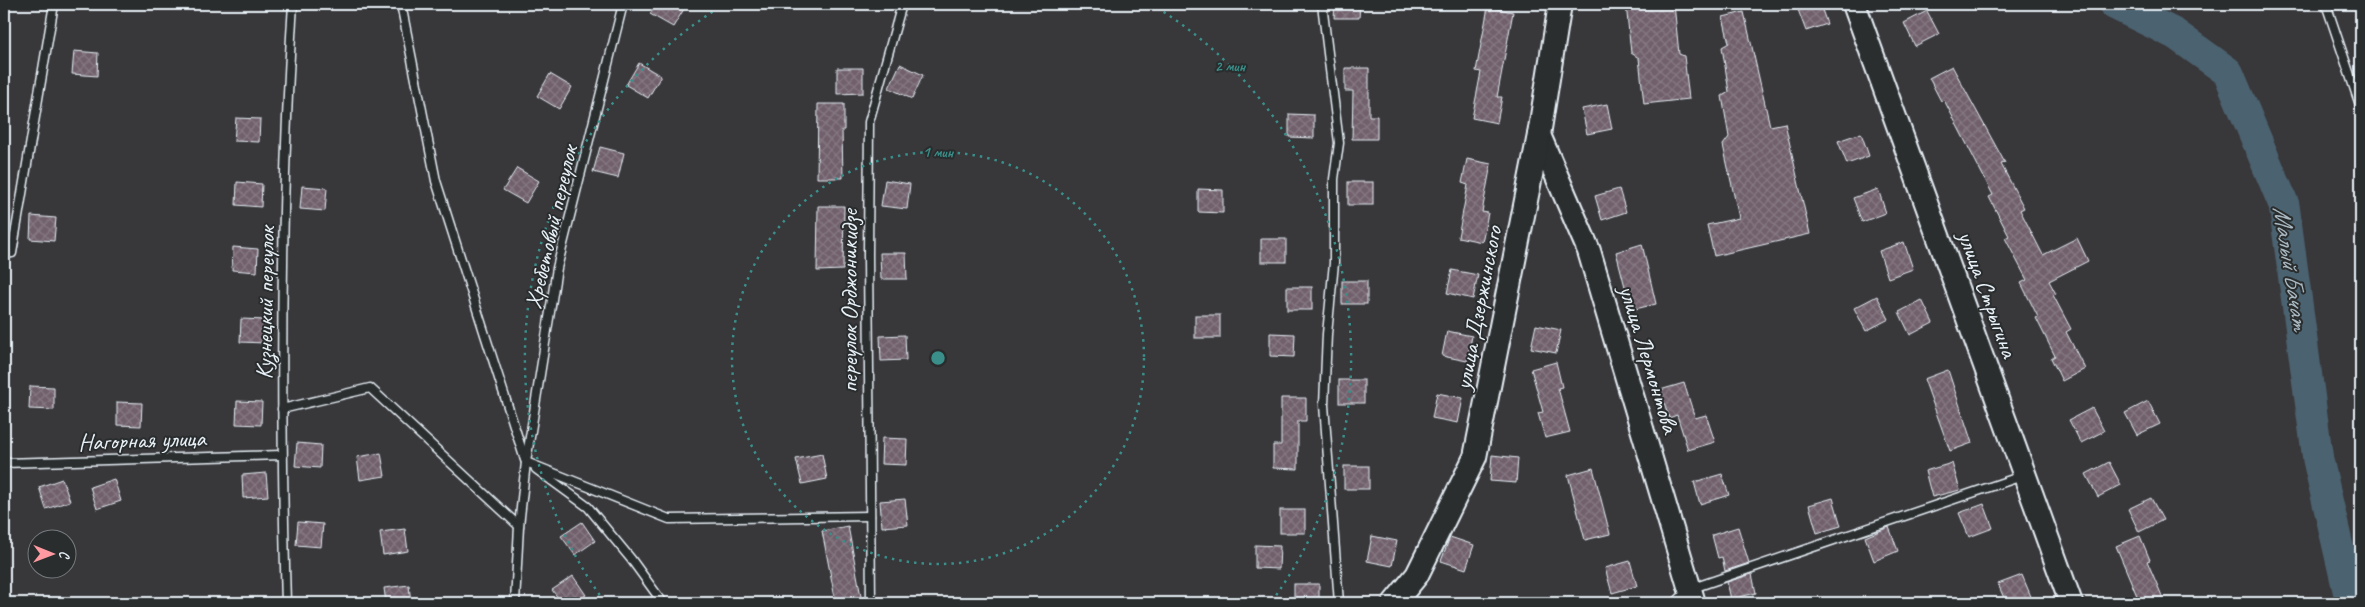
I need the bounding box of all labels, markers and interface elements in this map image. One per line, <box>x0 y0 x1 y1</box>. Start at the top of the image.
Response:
text: 2 мин <box>1215 57 1247 76</box>
street label: Хребетовый переулок <box>518 140 585 312</box>
text: 1 мин <box>923 143 955 162</box>
water label: Малый Бачат <box>2265 204 2317 335</box>
street label: переулок Орджоникидзе <box>834 207 864 393</box>
street label: улица Дзержинского <box>1447 222 1509 394</box>
street label: Кузнецкий переулок <box>249 224 282 380</box>
street label: улица Стрыгина <box>1951 225 2025 363</box>
street label: улица Лермонтова <box>1612 279 1686 438</box>
centre of rings <box>929 349 947 367</box>
street label: Нагорная улица <box>78 423 208 457</box>
north arrow <box>28 530 78 580</box>
text: С <box>56 551 73 560</box>

